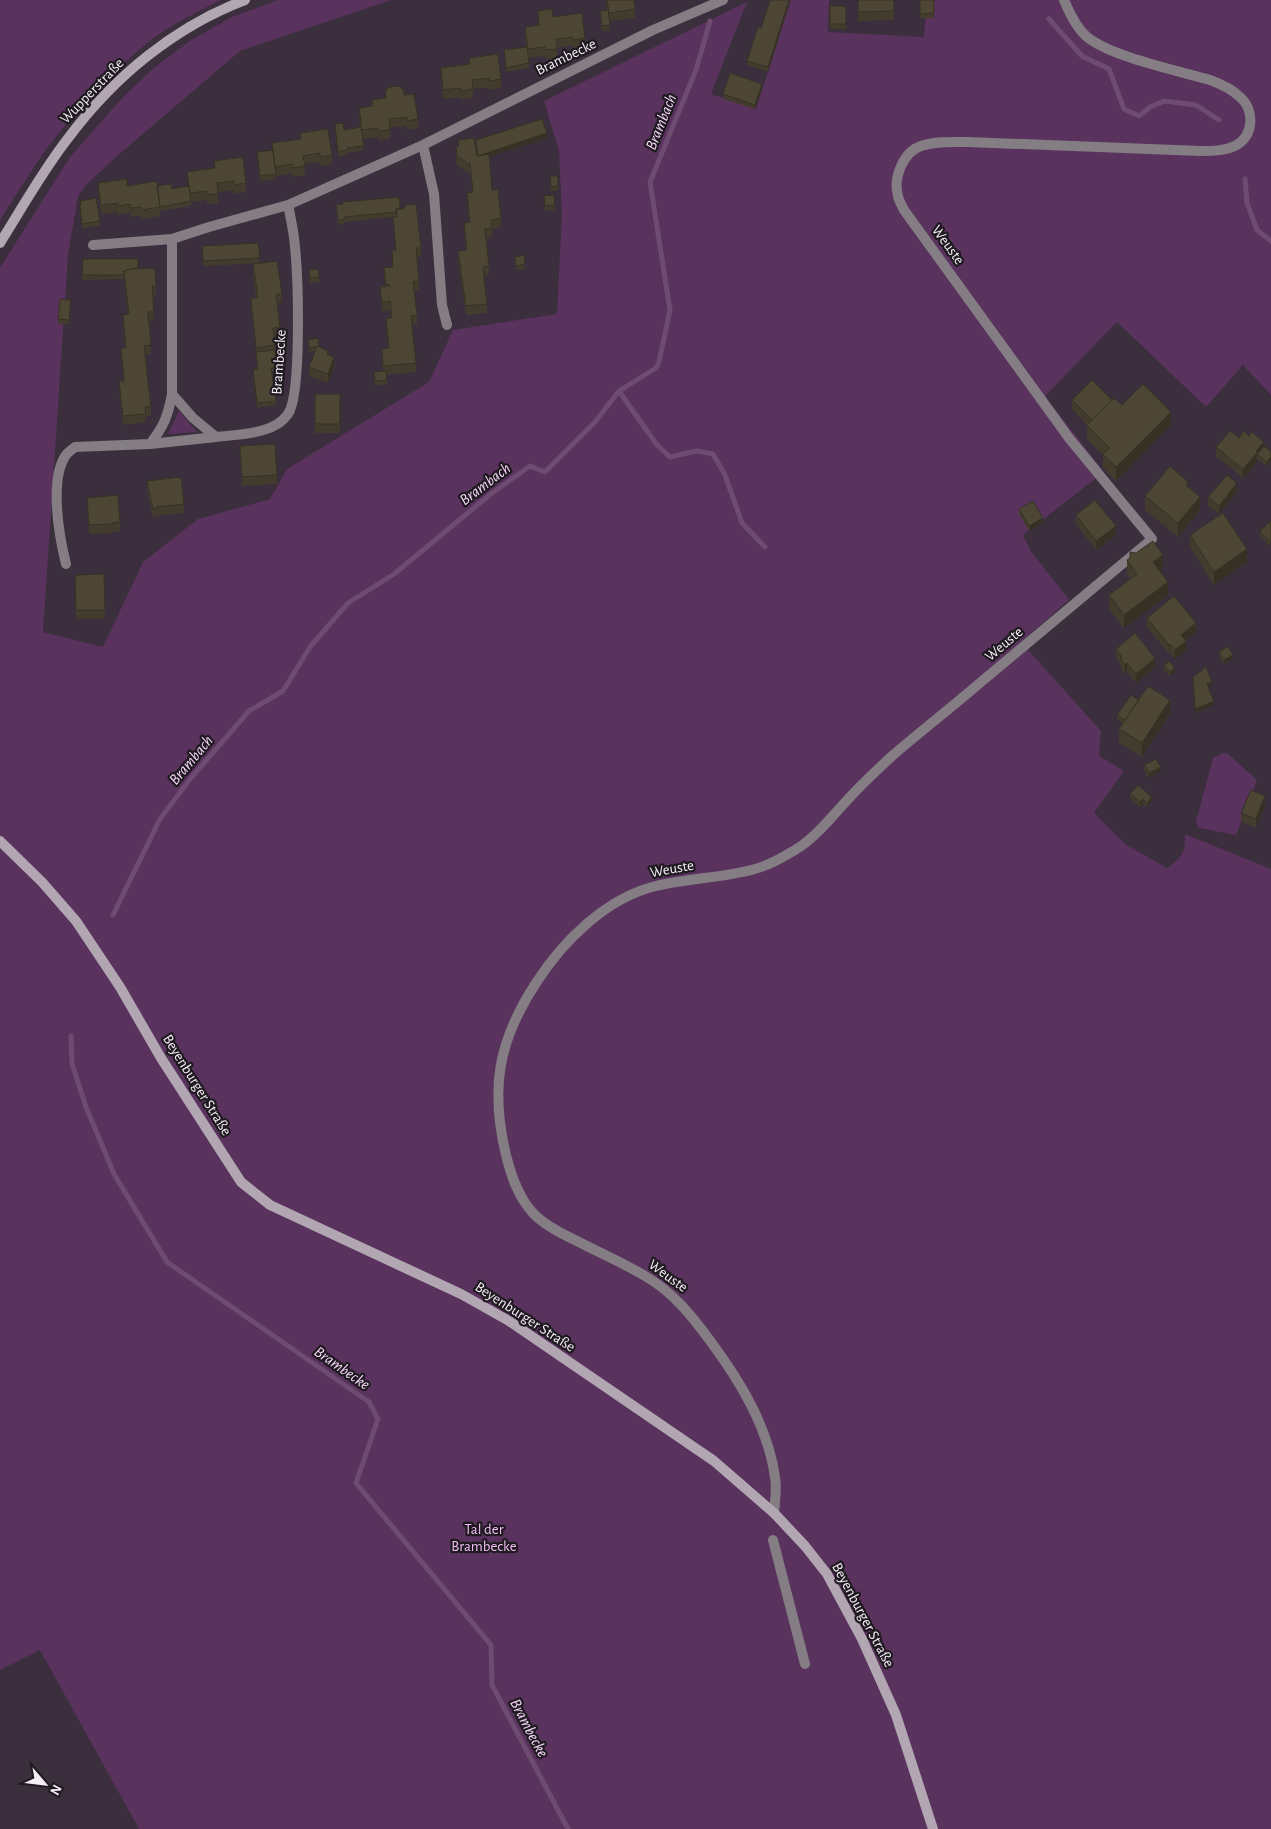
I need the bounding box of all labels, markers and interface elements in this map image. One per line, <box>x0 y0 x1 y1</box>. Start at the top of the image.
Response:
street label: Brambecke <box>533 36 599 78</box>
street label: Wupperstraße <box>57 55 127 127</box>
water label: Brambach <box>643 92 679 152</box>
street label: Weuste <box>929 223 967 267</box>
street label: Brambecke <box>269 329 289 395</box>
water label: Brambach <box>457 460 513 508</box>
street label: Weuste <box>982 624 1026 664</box>
water label: Brambach <box>166 732 216 788</box>
street label: Weuste <box>649 858 695 880</box>
street label: Beyenburger Straße <box>160 1032 234 1138</box>
street label: Weuste <box>646 1257 690 1295</box>
street label: Beyenburger Straße <box>472 1279 578 1355</box>
water label: Brambecke <box>311 1343 373 1393</box>
park label: Tal der Brambecke <box>451 1522 517 1554</box>
street label: Beyenburger Straße <box>829 1560 897 1670</box>
water label: Brambecke <box>507 1696 551 1760</box>
north arrow <box>20 1759 70 1809</box>
text: N <box>47 1782 64 1797</box>

